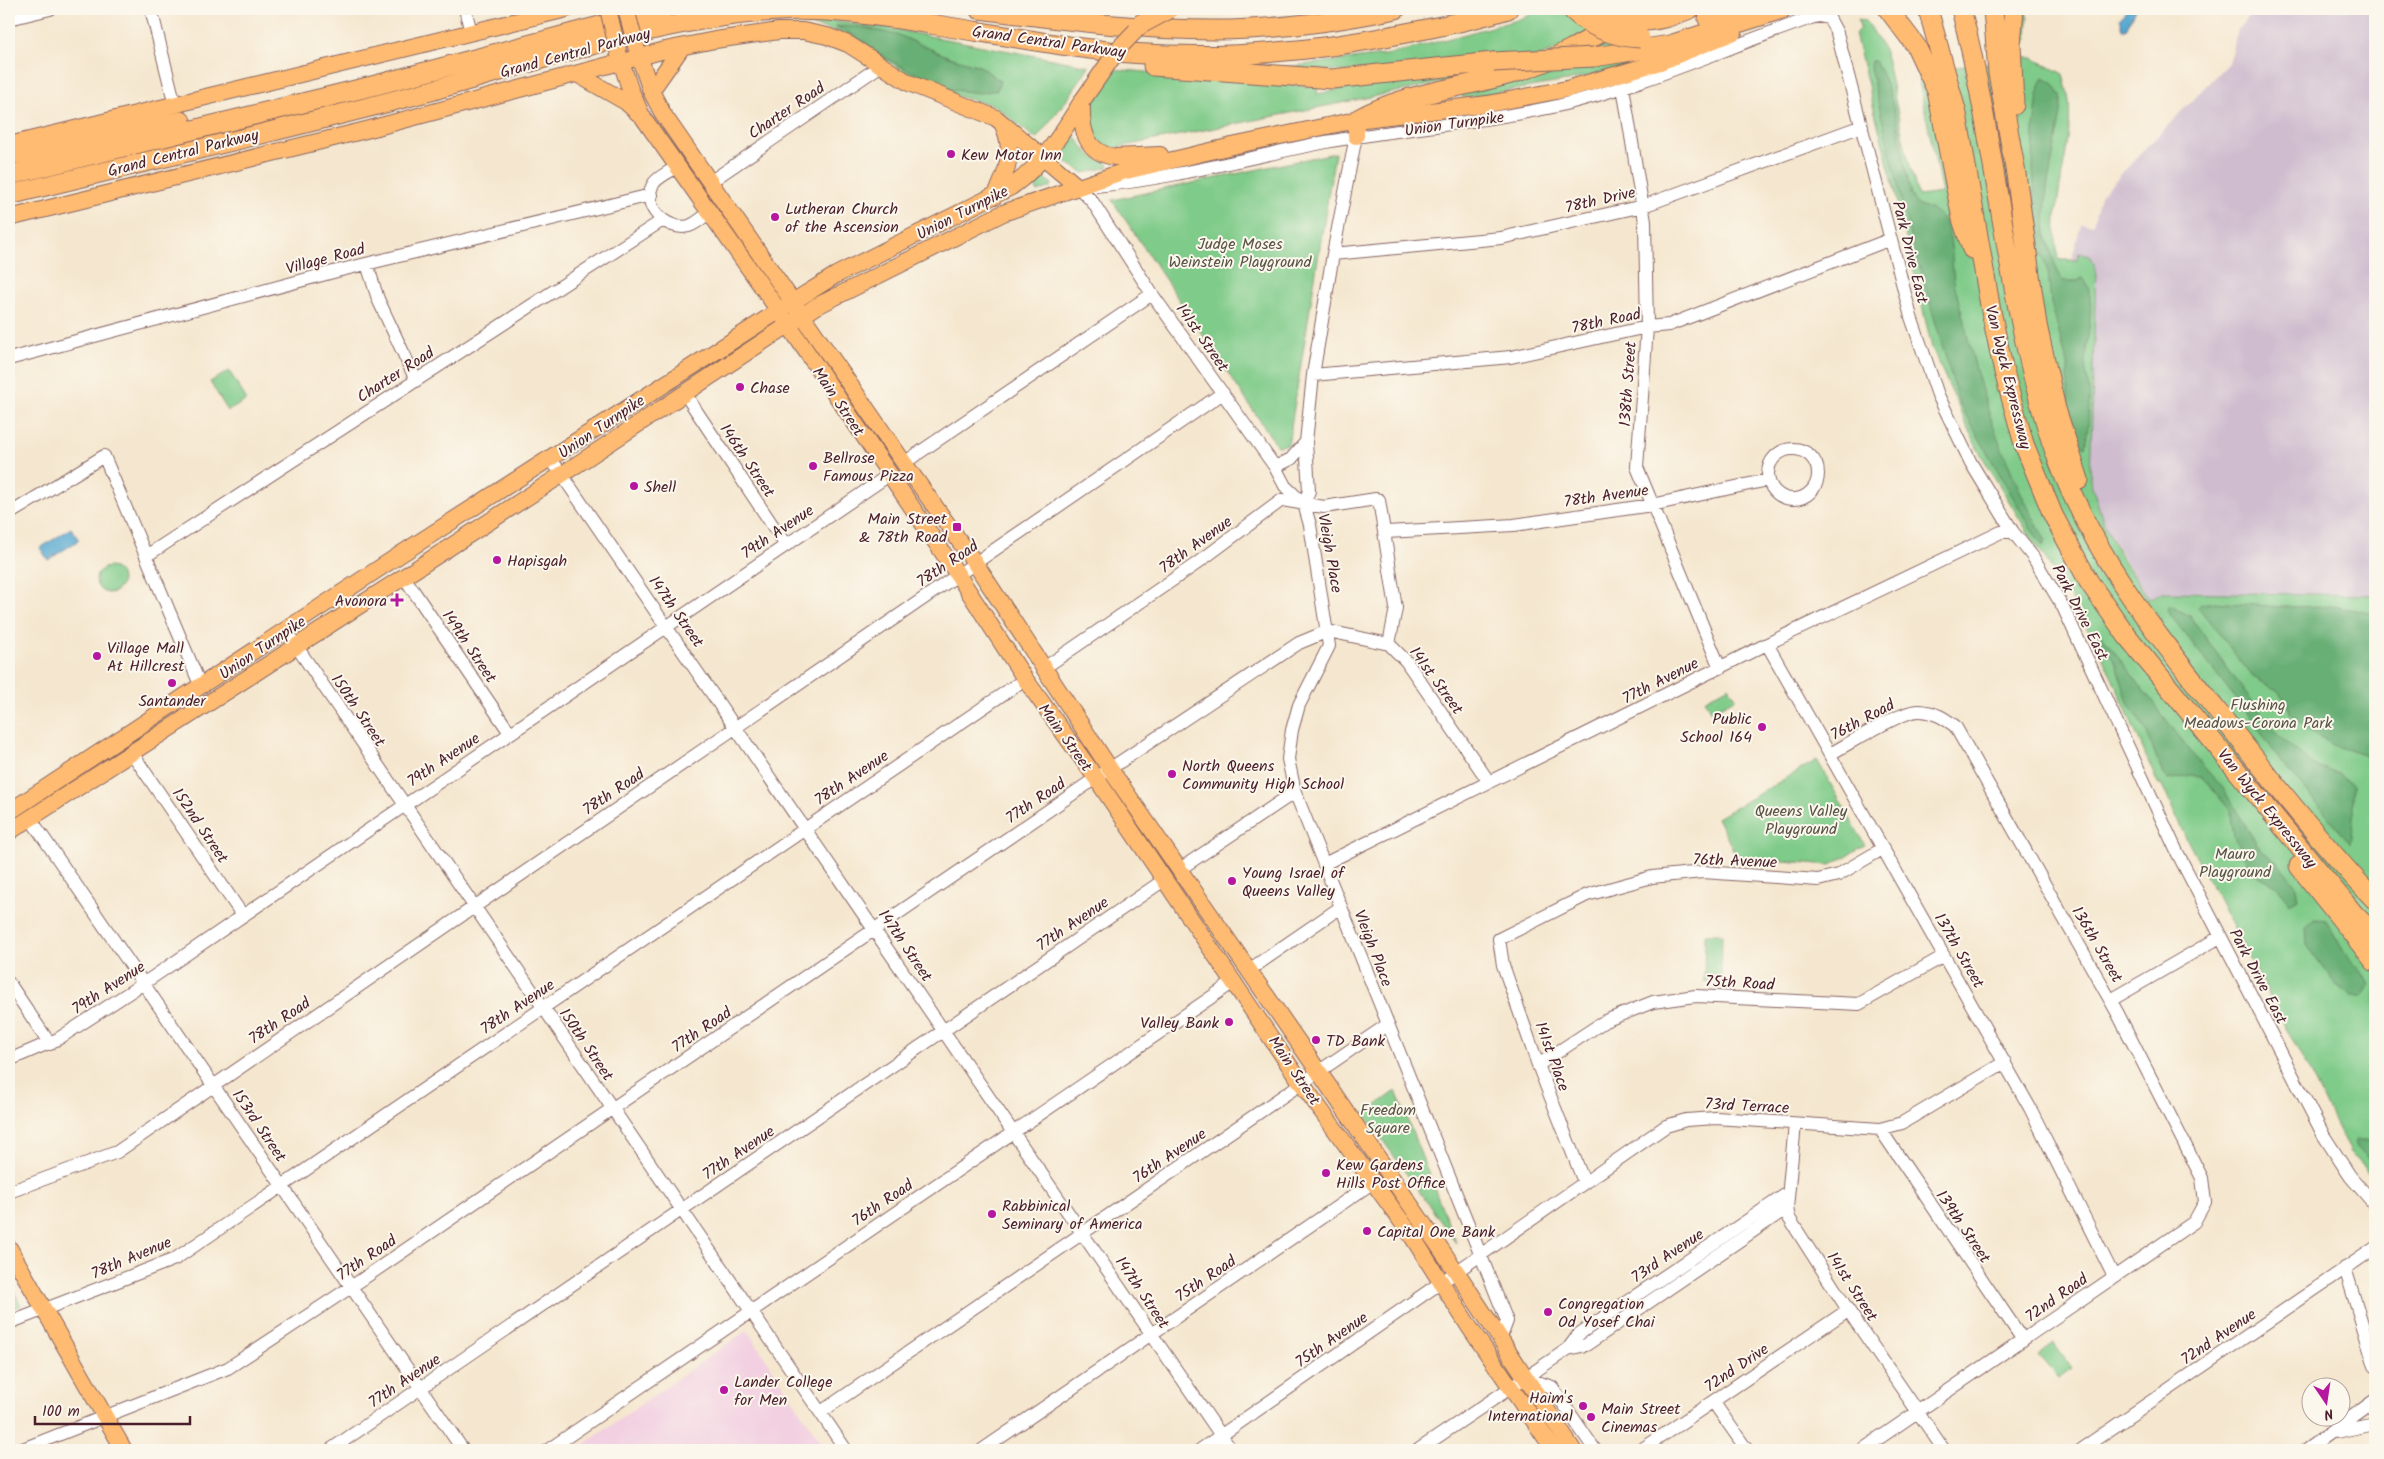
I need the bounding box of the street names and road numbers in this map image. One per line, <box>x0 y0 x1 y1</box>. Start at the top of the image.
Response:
street label: Grand Central Parkway <box>970 19 1128 66</box>
street label: Grand Central Parkway <box>497 21 654 86</box>
street label: Charter Road <box>743 76 831 146</box>
street label: Union Turnpike <box>1403 105 1506 144</box>
street label: Grand Central Parkway <box>105 122 262 184</box>
street label: Union Turnpike <box>912 179 1013 247</box>
street label: 78th Drive <box>1563 180 1638 221</box>
street label: Park Drive East <box>1885 198 1935 307</box>
street label: Village Road <box>283 237 369 282</box>
street label: 141st Street <box>1169 298 1235 378</box>
street label: 78th Road <box>1569 302 1644 341</box>
street label: Van Wyck Expressway <box>1978 303 2038 453</box>
street label: Charter Road <box>352 340 440 410</box>
street label: 138th Street <box>1613 340 1644 428</box>
street label: Main Street <box>805 362 871 442</box>
street label: Union Turnpike <box>553 389 650 466</box>
street label: 146th Street <box>713 419 781 504</box>
street label: 78th Avenue <box>1562 478 1650 515</box>
street label: 79th Avenue <box>736 499 819 566</box>
street label: 78th Avenue <box>1154 510 1238 580</box>
street label: Vleigh Place <box>1310 511 1349 595</box>
street label: 78th Road <box>912 534 985 594</box>
street label: Park Drive East <box>2045 560 2115 666</box>
street label: 147th Street <box>642 571 710 654</box>
street label: 149th Street <box>435 605 503 689</box>
street label: Union Turnpike <box>214 610 311 687</box>
street label: 141st Street <box>1402 642 1470 721</box>
street label: 77th Avenue <box>1618 651 1703 711</box>
street label: 150th Street <box>324 669 392 753</box>
street label: 76th Road <box>1826 692 1900 748</box>
street label: Main Street <box>1031 698 1099 778</box>
street label: 79th Avenue <box>402 727 485 794</box>
street label: 78th Avenue <box>809 744 894 812</box>
street label: Van Wyck Expressway <box>2211 744 2323 875</box>
street label: 78th Road <box>578 762 651 822</box>
street label: 77th Road <box>1001 771 1072 831</box>
street label: 152nd Street <box>165 783 235 869</box>
street label: 76th Avenue <box>1692 848 1778 875</box>
street label: 77th Avenue <box>1031 891 1114 958</box>
street label: 136th Street <box>2065 902 2129 988</box>
street label: 147th Street <box>871 904 939 988</box>
street label: Vleigh Place <box>1347 906 1399 991</box>
street label: 137th Street <box>1927 908 1991 994</box>
street label: Park Drive East <box>2222 924 2294 1030</box>
street label: 79th Avenue <box>67 955 151 1021</box>
street label: 75th Road <box>1705 969 1776 998</box>
street label: 78th Avenue <box>475 973 560 1041</box>
street label: 78th Road <box>244 991 317 1051</box>
street label: 77th Road <box>667 1000 738 1060</box>
street label: 150th Street <box>552 1003 620 1087</box>
street label: 141st Place <box>1527 1018 1576 1095</box>
street label: Main Street <box>1261 1031 1327 1111</box>
street label: 153rd Street <box>225 1084 293 1168</box>
street label: 73rd Terrace <box>1704 1092 1790 1121</box>
street label: 77th Avenue <box>697 1120 780 1187</box>
street label: 76th Avenue <box>1128 1122 1212 1190</box>
street label: 76th Road <box>847 1173 919 1233</box>
street label: 139th Street <box>1929 1185 1997 1269</box>
street label: 73rd Avenue <box>1626 1223 1709 1290</box>
street label: 77th Road <box>332 1228 403 1288</box>
street label: 78th Avenue <box>87 1230 176 1287</box>
street label: 141st Street <box>1820 1247 1884 1327</box>
street label: 75th Road <box>1170 1249 1242 1309</box>
street label: 147th Street <box>1108 1251 1176 1335</box>
street label: 72nd Road <box>2020 1267 2094 1329</box>
street label: 72nd Avenue <box>2176 1303 2262 1372</box>
street label: 75th Avenue <box>1290 1306 1374 1375</box>
street label: 72nd Drive <box>1700 1337 1774 1399</box>
street label: 77th Avenue <box>363 1348 446 1415</box>

